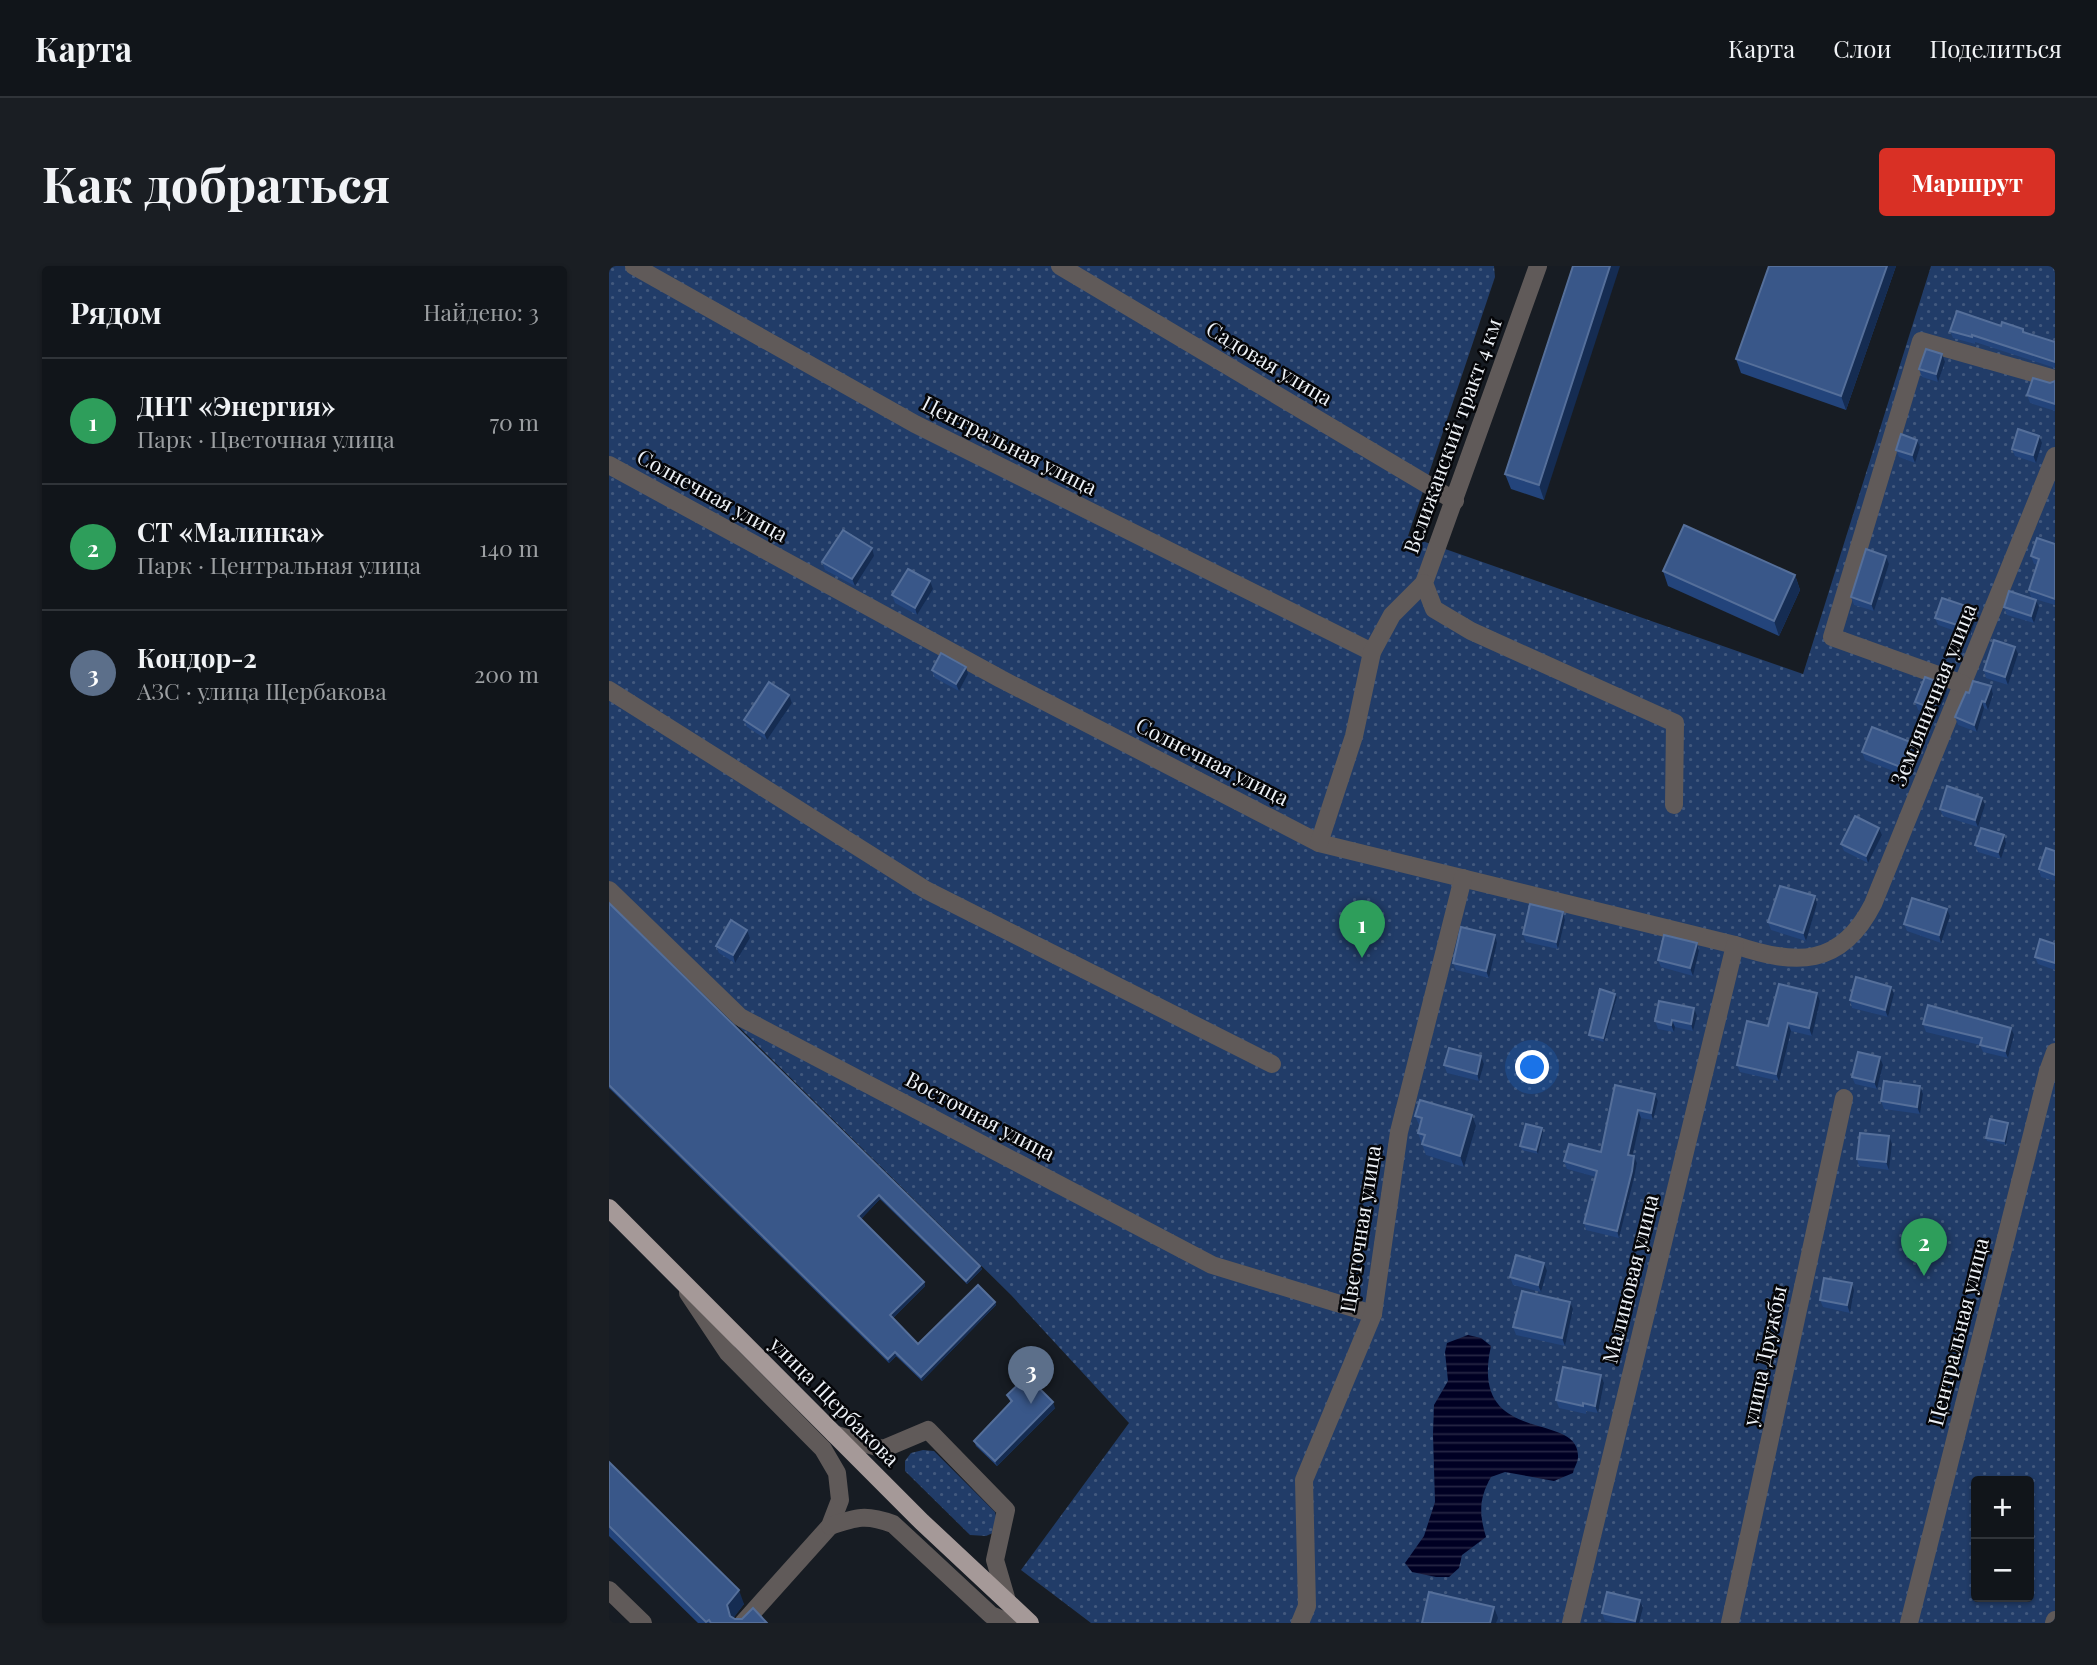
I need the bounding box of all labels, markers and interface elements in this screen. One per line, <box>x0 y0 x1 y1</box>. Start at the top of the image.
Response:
text: Карта <box>35 26 132 70</box>
text: Карта <box>1728 32 1795 64</box>
text: Слои <box>1833 32 1892 64</box>
text: Поделиться <box>1930 32 2062 64</box>
button: Маршрут <box>1879 148 2055 216</box>
text: Как добраться <box>42 150 390 215</box>
text: Рядом <box>70 292 162 332</box>
text: Найдено: 3 <box>423 296 539 327</box>
street label: Садовая улица <box>1202 314 1339 411</box>
street label: Велижанский тракт 4 км <box>1396 314 1507 557</box>
text: ДНТ «Энергия» <box>137 388 336 423</box>
street label: Центральная улица <box>918 388 1103 501</box>
text: 1 <box>89 406 97 437</box>
text: 70 m <box>490 406 539 437</box>
text: Парк · Цветочная улица <box>137 423 395 454</box>
street label: Солнечная улица <box>633 441 794 547</box>
text: CТ «Малинка» <box>137 514 325 549</box>
text: 2 <box>87 532 99 563</box>
text: 140 m <box>479 532 539 563</box>
text: Парк · Центральная улица <box>137 549 421 580</box>
street label: Земляничная улица <box>1883 598 1982 790</box>
text: Кондор-2 <box>137 640 257 675</box>
text: 3 <box>87 658 99 689</box>
text: 200 m <box>474 658 539 689</box>
text: АЗС · улица Щербакова <box>137 675 387 706</box>
street label: Солнечная улица <box>1132 710 1295 811</box>
pin: 1 <box>1339 900 1385 958</box>
your location <box>1515 1050 1549 1084</box>
street label: Восточная улица <box>901 1064 1061 1167</box>
street label: Цветочная улица <box>1332 1143 1386 1314</box>
street label: Малиновая улица <box>1595 1191 1664 1366</box>
pin: 2 <box>1901 1218 1947 1276</box>
street label: Центральная улица <box>1920 1234 1994 1428</box>
street label: улица Дружбы <box>1734 1283 1792 1429</box>
street label: улица Щербакова <box>764 1329 907 1472</box>
pin: 3 <box>1008 1346 1054 1404</box>
map controls <box>1971 1476 2034 1602</box>
button: + <box>1971 1476 2034 1539</box>
button: − <box>1971 1539 2034 1602</box>

